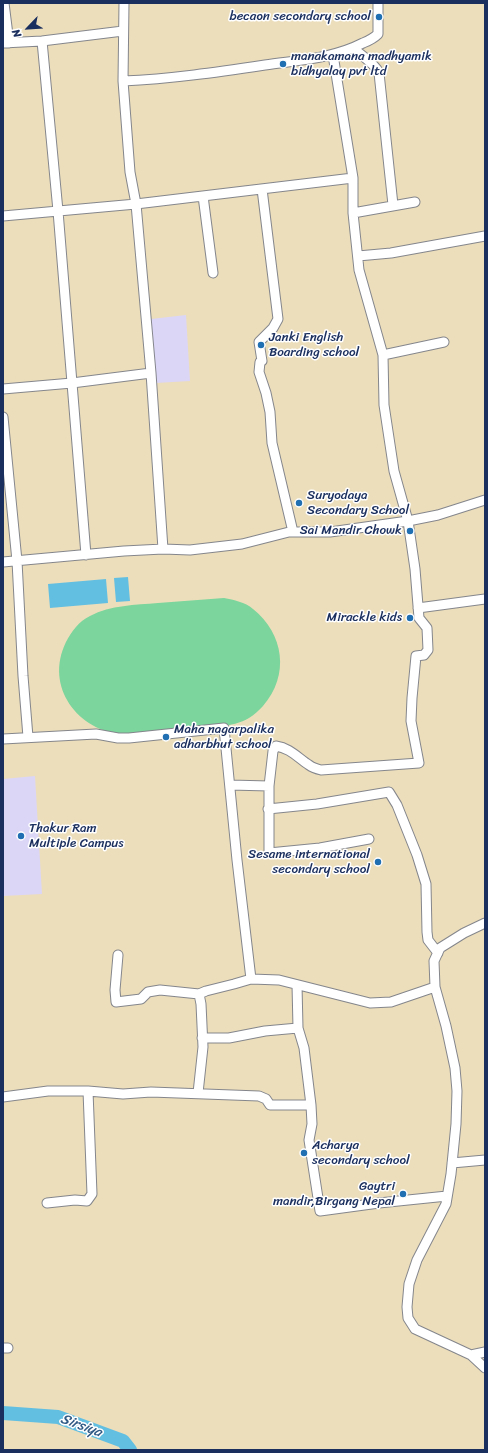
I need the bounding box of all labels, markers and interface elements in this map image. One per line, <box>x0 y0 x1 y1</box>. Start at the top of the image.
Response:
north arrow <box>8 8 48 48</box>
place label: becaon secondary school <box>230 9 371 25</box>
marker: becaon secondary school <box>374 12 384 22</box>
text: N <box>6 26 27 41</box>
place label: manakamana madhyamik bidhyalay pvt ltd <box>291 49 432 80</box>
marker: manakamana madhyamik bidhyalay pvt ltd <box>278 59 288 69</box>
place label: Janki English Boarding school <box>269 330 359 361</box>
marker: Janki English Boarding school <box>256 340 266 350</box>
place label: Suryodaya Secondary School <box>307 488 409 519</box>
marker: Suryodaya Secondary School <box>294 498 304 508</box>
place label: Sai Mandir Chowk <box>300 523 402 539</box>
marker: Sai Mandir Chowk <box>405 526 415 536</box>
place label: Mirackle kids <box>327 610 402 626</box>
marker: Mirackle kids <box>405 613 415 623</box>
place label: Maha nagarpalika adharbhut school <box>174 722 274 753</box>
marker: Maha nagarpalika adharbhut school <box>161 732 171 742</box>
place label: Thakur Ram Multiple Campus <box>29 821 124 852</box>
marker: Thakur Ram Multiple Campus <box>16 831 26 841</box>
place label: Sesame international secondary school <box>248 847 370 878</box>
marker: Sesame international secondary school <box>373 857 383 867</box>
place label: Acharya secondary school <box>312 1138 410 1169</box>
marker: Acharya secondary school <box>299 1148 309 1158</box>
place label: Gaytri mandir,Birgang Nepal <box>273 1179 395 1210</box>
marker: Gaytri mandir,Birgang Nepal <box>398 1189 408 1199</box>
water label: Sirsiya <box>58 1411 104 1441</box>

